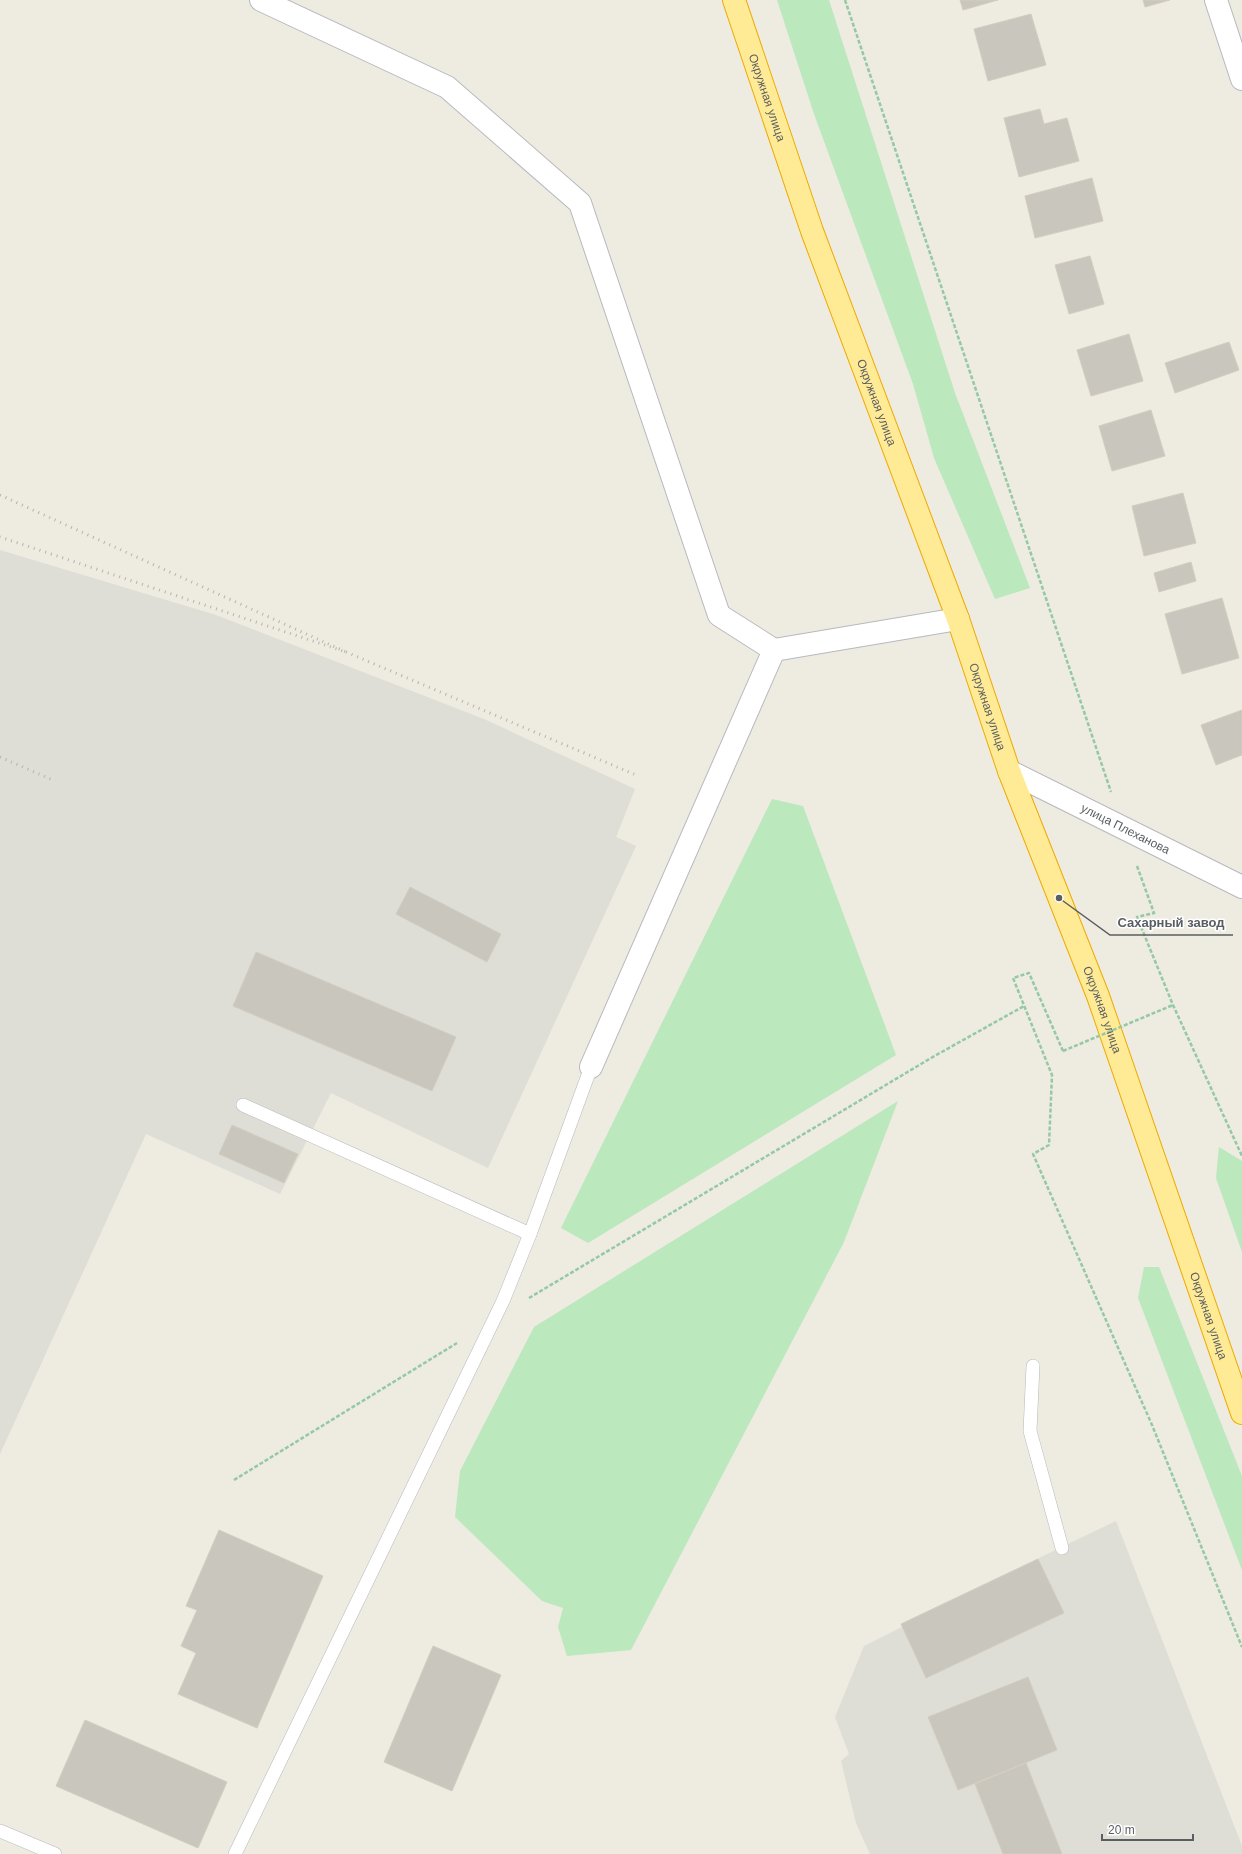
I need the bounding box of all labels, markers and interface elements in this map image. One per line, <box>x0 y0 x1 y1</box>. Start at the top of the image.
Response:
street label: Окружная улица <box>746 52 788 143</box>
street label: Окружная улица <box>854 357 899 448</box>
street label: Окружная улица <box>966 661 1009 753</box>
street label: улица Плеханова <box>1079 801 1172 857</box>
callout: Сахарный завод <box>1110 910 1233 935</box>
text: Сахарный завод <box>1117 915 1225 930</box>
street label: Окружная улица <box>1080 964 1124 1055</box>
street label: Окружная улица <box>1187 1270 1230 1362</box>
scale bar <box>1102 1816 1193 1842</box>
text: 20 m <box>1108 1823 1135 1837</box>

